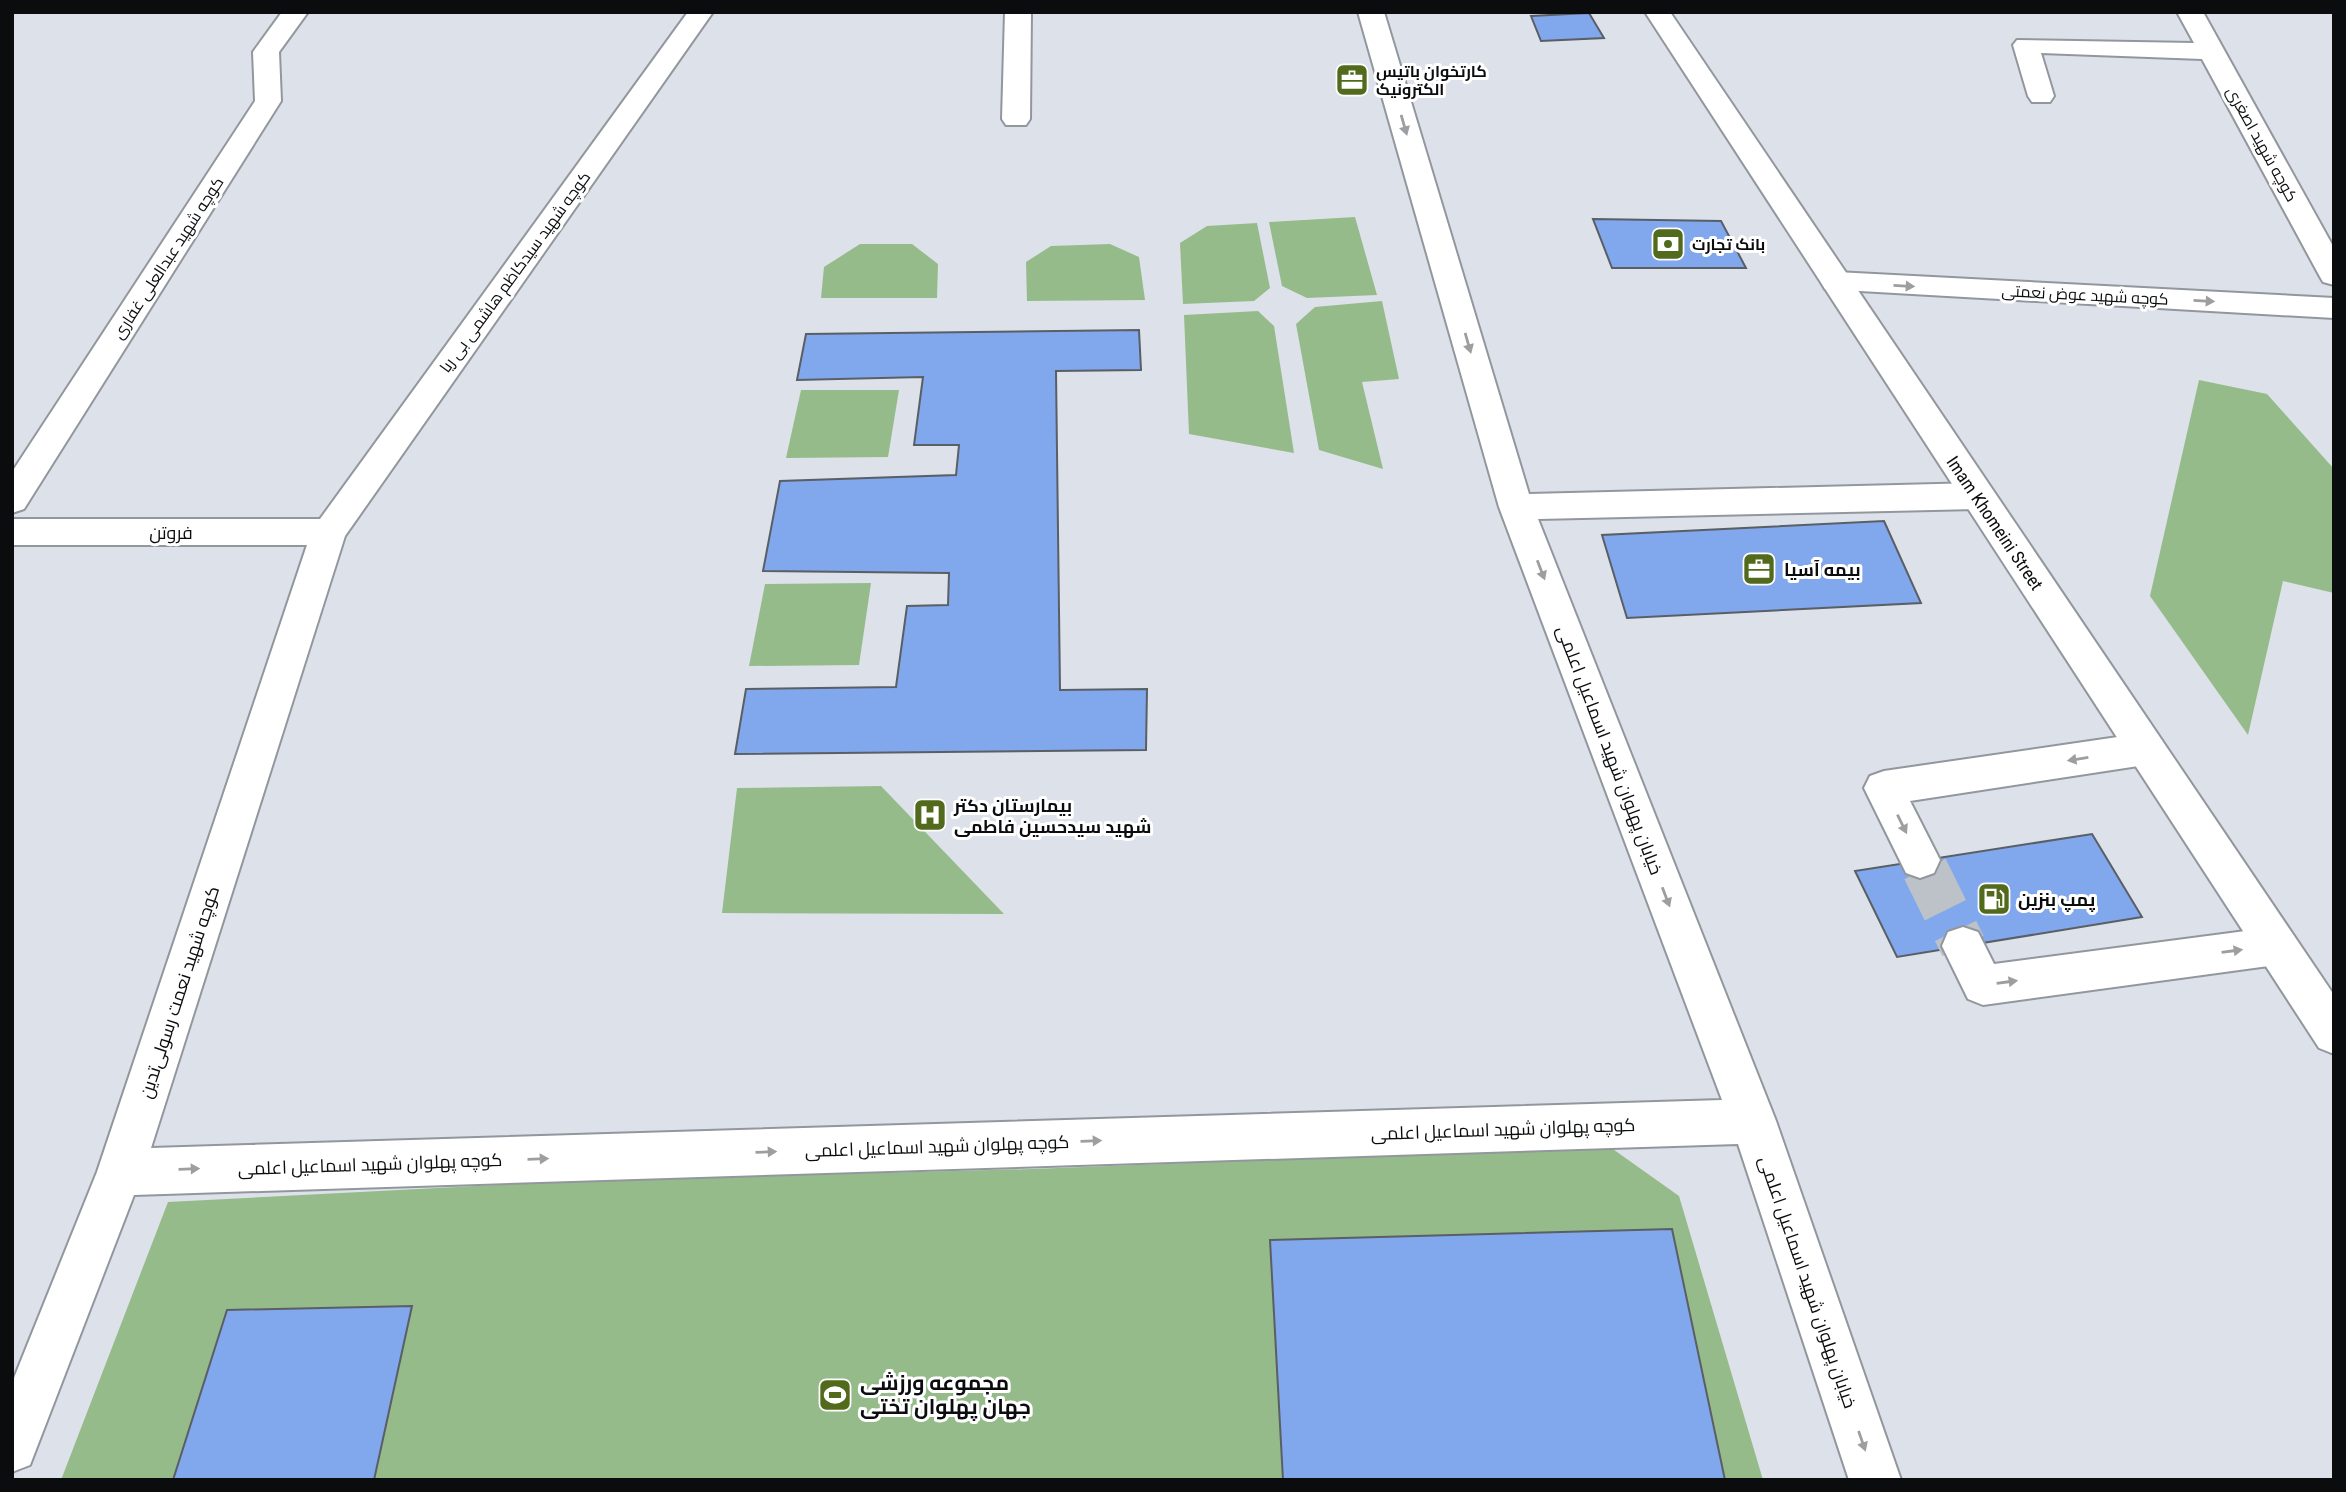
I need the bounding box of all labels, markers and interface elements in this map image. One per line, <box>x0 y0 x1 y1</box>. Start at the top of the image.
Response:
office icon: کارتخوان باتیس الکترونیک <box>1333 61 1371 99</box>
place label: کارتخوان باتیس الکترونیک <box>1376 62 1487 99</box>
street label: کوچه شهید اصغری <box>2221 83 2301 206</box>
one-way arrow <box>1400 115 1410 136</box>
street label: کوچه شهید سیدکاظم هاشمی بی ریا <box>436 168 596 377</box>
street label: کوچه شهید عبدالعلی غفاری <box>109 174 229 344</box>
bank icon: بانک تجارت <box>1649 225 1687 263</box>
place label: بانک تجارت <box>1692 235 1765 254</box>
one-way arrow <box>1893 280 1915 291</box>
street label: کوچه شهید عوض نعمتی <box>2001 281 2169 311</box>
one-way arrow <box>2194 296 2216 307</box>
one-way arrow <box>1464 333 1474 354</box>
street label: Imam Khomeini Street <box>1942 452 2048 594</box>
street label: فروتن <box>149 522 193 544</box>
office icon: بیمه آسیا <box>1740 550 1778 588</box>
place label: بیمه آسیا <box>1784 559 1861 580</box>
one-way arrow <box>1535 560 1546 581</box>
street label: خیابان پهلوان شهید اسماعیل اعلمی <box>1551 622 1667 878</box>
one-way arrow <box>2067 754 2089 765</box>
place label: بیمارستان دکتر شهید سیدحسین فاطمی <box>953 795 1151 838</box>
hospital icon: بیمارستان دکتر شهید سیدحسین فاطمی <box>911 796 949 834</box>
one-way arrow <box>1897 814 1908 834</box>
fuel station icon: پمپ بنزین <box>1975 880 2013 918</box>
street label: کوچه شهید نعمت رسولی‌تدین <box>135 883 225 1101</box>
one-way arrow <box>1661 886 1672 907</box>
place label: پمپ بنزین <box>2018 889 2096 912</box>
one-way arrow <box>2222 946 2244 957</box>
one-way arrow <box>1996 977 2018 988</box>
street label: کوچه پهلوان شهید اسماعیل اعلمی <box>1370 1114 1636 1146</box>
street label: کوچه پهلوان شهید اسماعیل اعلمی <box>804 1131 1070 1163</box>
one-way arrow <box>1080 1136 1102 1147</box>
one-way arrow <box>755 1146 777 1157</box>
street label: کوچه پهلوان شهید اسماعیل اعلمی <box>237 1149 503 1181</box>
one-way arrow <box>528 1153 550 1164</box>
street label: خیابان پهلوان شهید اسماعیل اعلمی <box>1753 1153 1861 1411</box>
one-way arrow <box>178 1164 200 1175</box>
place label: مجموعه ورزشی جهان پهلوان تختی <box>860 1371 1031 1422</box>
sports icon: مجموعه ورزشی جهان پهلوان تختی <box>816 1376 854 1414</box>
one-way arrow <box>1857 1430 1868 1451</box>

